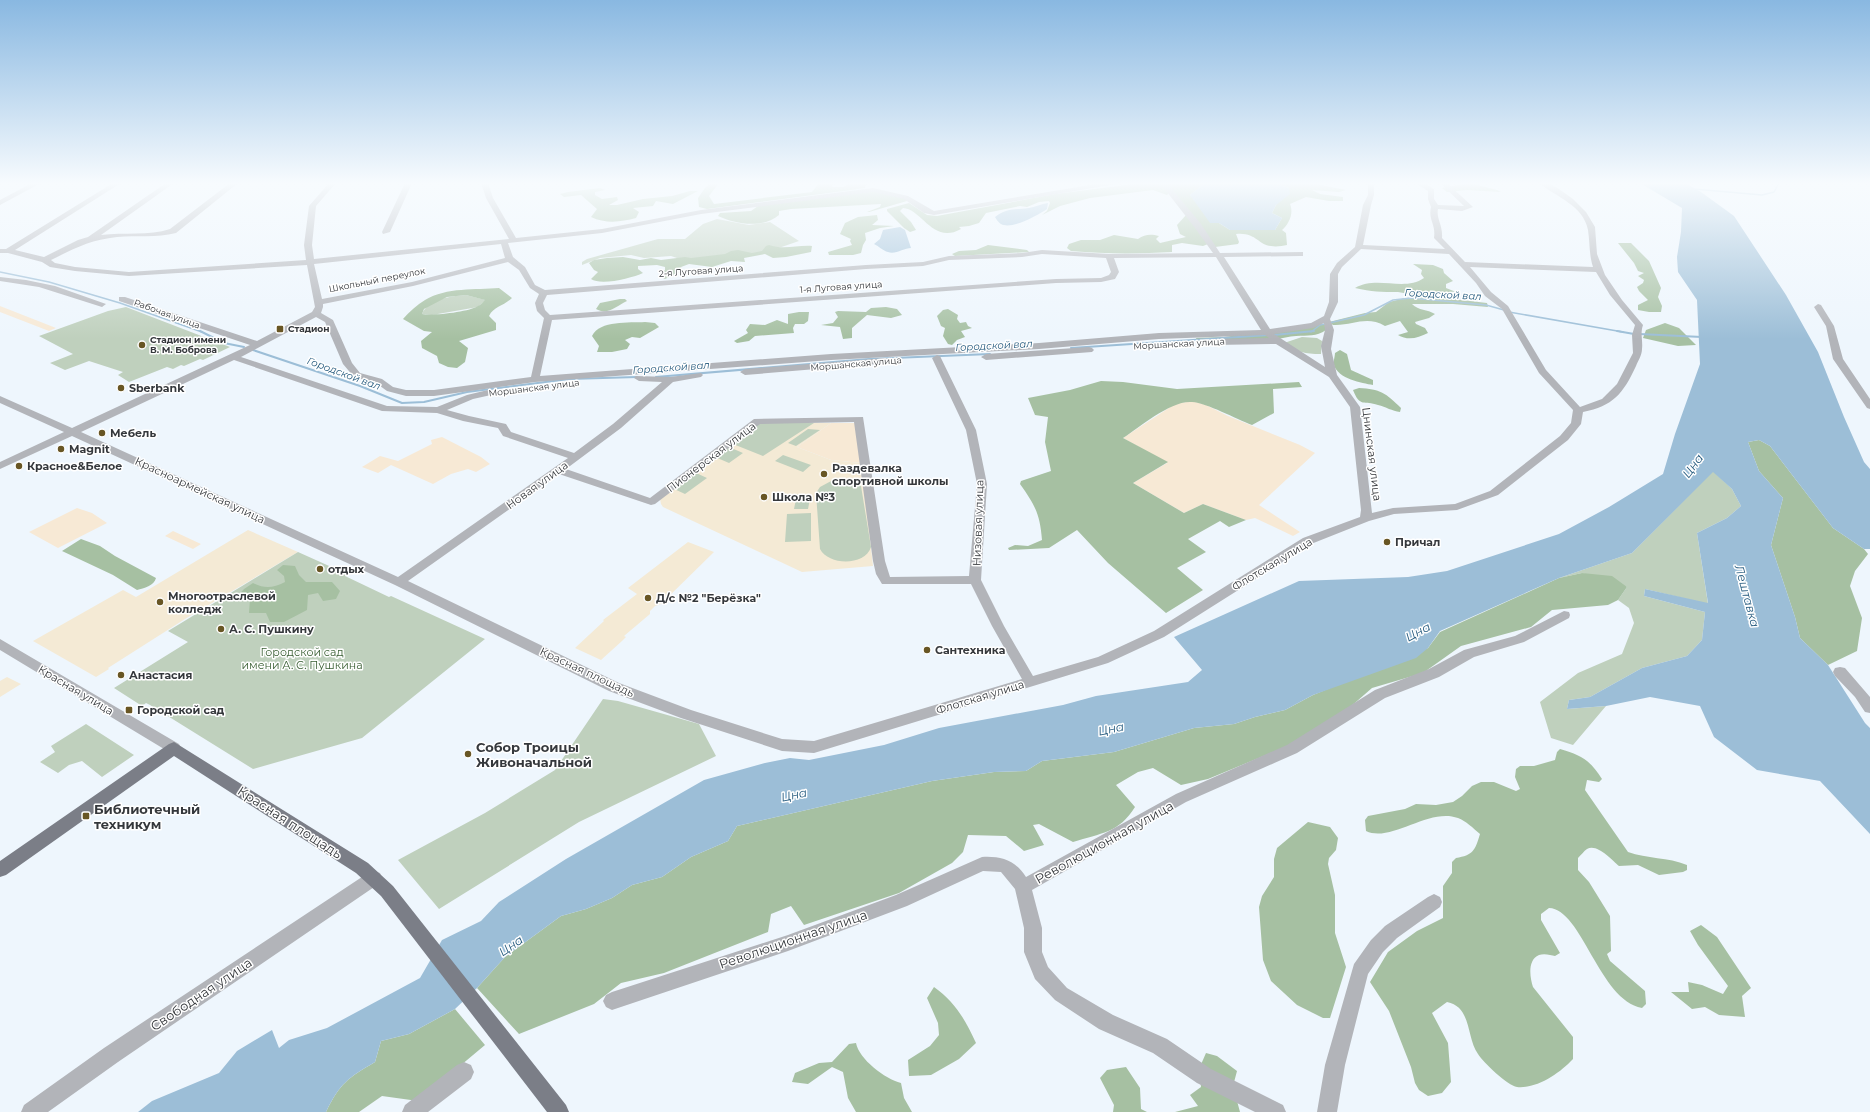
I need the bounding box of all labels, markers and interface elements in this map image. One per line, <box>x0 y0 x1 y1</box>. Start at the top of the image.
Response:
street label: 2-я Луговая улица <box>658 262 744 279</box>
street label: Школьный переулок <box>328 265 427 294</box>
street label: 1-я Луговая улица <box>799 278 883 295</box>
water label: Городской вал <box>1404 286 1482 303</box>
street label: Рабочая улица <box>133 296 202 331</box>
place label: Стадион <box>288 323 329 334</box>
marker: Стадион <box>275 324 285 334</box>
place label: Стадион имени В. М. Боброва <box>150 334 226 355</box>
street label: Моршанская улица <box>1133 336 1225 351</box>
water label: Городской вал <box>955 337 1033 354</box>
marker: Стадион имени В. М. Боброва <box>137 340 147 350</box>
water label: Городской вал <box>305 354 382 393</box>
street label: Моршанская улица <box>810 354 902 373</box>
water label: Городской вал <box>632 358 710 377</box>
street label: Моршанская улица <box>488 376 580 399</box>
place label: Sberbank <box>129 381 185 395</box>
marker: Sberbank <box>116 383 126 393</box>
street label: Цнинская улица <box>1359 406 1385 502</box>
street label: Пионерская улица <box>664 419 758 495</box>
place label: Мебель <box>110 426 156 440</box>
marker: Мебель <box>97 428 107 438</box>
place label: Magnit <box>69 442 110 456</box>
marker: Magnit <box>56 444 66 454</box>
water label: Цна <box>1679 451 1706 481</box>
street label: Красноармейская улица <box>133 454 267 526</box>
street label: Новая улица <box>503 458 571 512</box>
place label: Красное&Белое <box>27 459 122 473</box>
marker: Красное&Белое <box>14 461 24 471</box>
place label: Раздевалка спортивной школы <box>832 461 948 488</box>
marker: Раздевалка спортивной школы <box>819 469 829 479</box>
street label: Низовая улица <box>969 480 987 566</box>
place label: Школа №3 <box>772 490 836 504</box>
marker: Школа №3 <box>759 492 769 502</box>
street label: Флотская улица <box>1229 534 1315 594</box>
place label: Причал <box>1395 535 1440 549</box>
marker: Причал <box>1382 537 1392 547</box>
place label: отдых <box>328 562 365 576</box>
water label: Лештавка <box>1732 562 1763 629</box>
marker: отдых <box>315 564 325 574</box>
place label: Многоотраслевой колледж <box>168 589 276 616</box>
place label: Д/с №2 "Берёзка" <box>656 591 761 605</box>
marker: Д/с №2 "Берёзка" <box>643 593 653 603</box>
marker: Многоотраслевой колледж <box>155 597 165 607</box>
water label: Цна <box>1403 619 1433 644</box>
place label: А. С. Пушкину <box>229 622 314 636</box>
marker: А. С. Пушкину <box>216 624 226 634</box>
place label: Сантехника <box>935 643 1005 657</box>
street label: Красная площадь <box>538 644 636 700</box>
park label: Городской сад имени А. С. Пушкина <box>241 645 363 672</box>
marker: Сантехника <box>922 645 932 655</box>
street label: Красная улица <box>36 662 116 718</box>
place label: Анастасия <box>129 668 192 682</box>
marker: Анастасия <box>116 670 126 680</box>
street label: Флотская улица <box>934 677 1026 717</box>
place label: Городской сад <box>137 703 225 717</box>
marker: Городской сад <box>124 705 134 715</box>
water label: Цна <box>1096 718 1125 739</box>
place label: Собор Троицы Живоначальной <box>476 739 592 770</box>
marker: Собор Троицы Живоначальной <box>463 749 473 759</box>
street label: Красная площадь <box>235 782 345 862</box>
water label: Цна <box>779 784 808 805</box>
street label: Революционная улица <box>1032 797 1176 887</box>
place label: Библиотечный техникум <box>94 801 200 832</box>
marker: Библиотечный техникум <box>81 811 91 821</box>
street label: Революционная улица <box>717 906 869 972</box>
water label: Цна <box>496 932 526 959</box>
street label: Свободная улица <box>147 954 255 1034</box>

